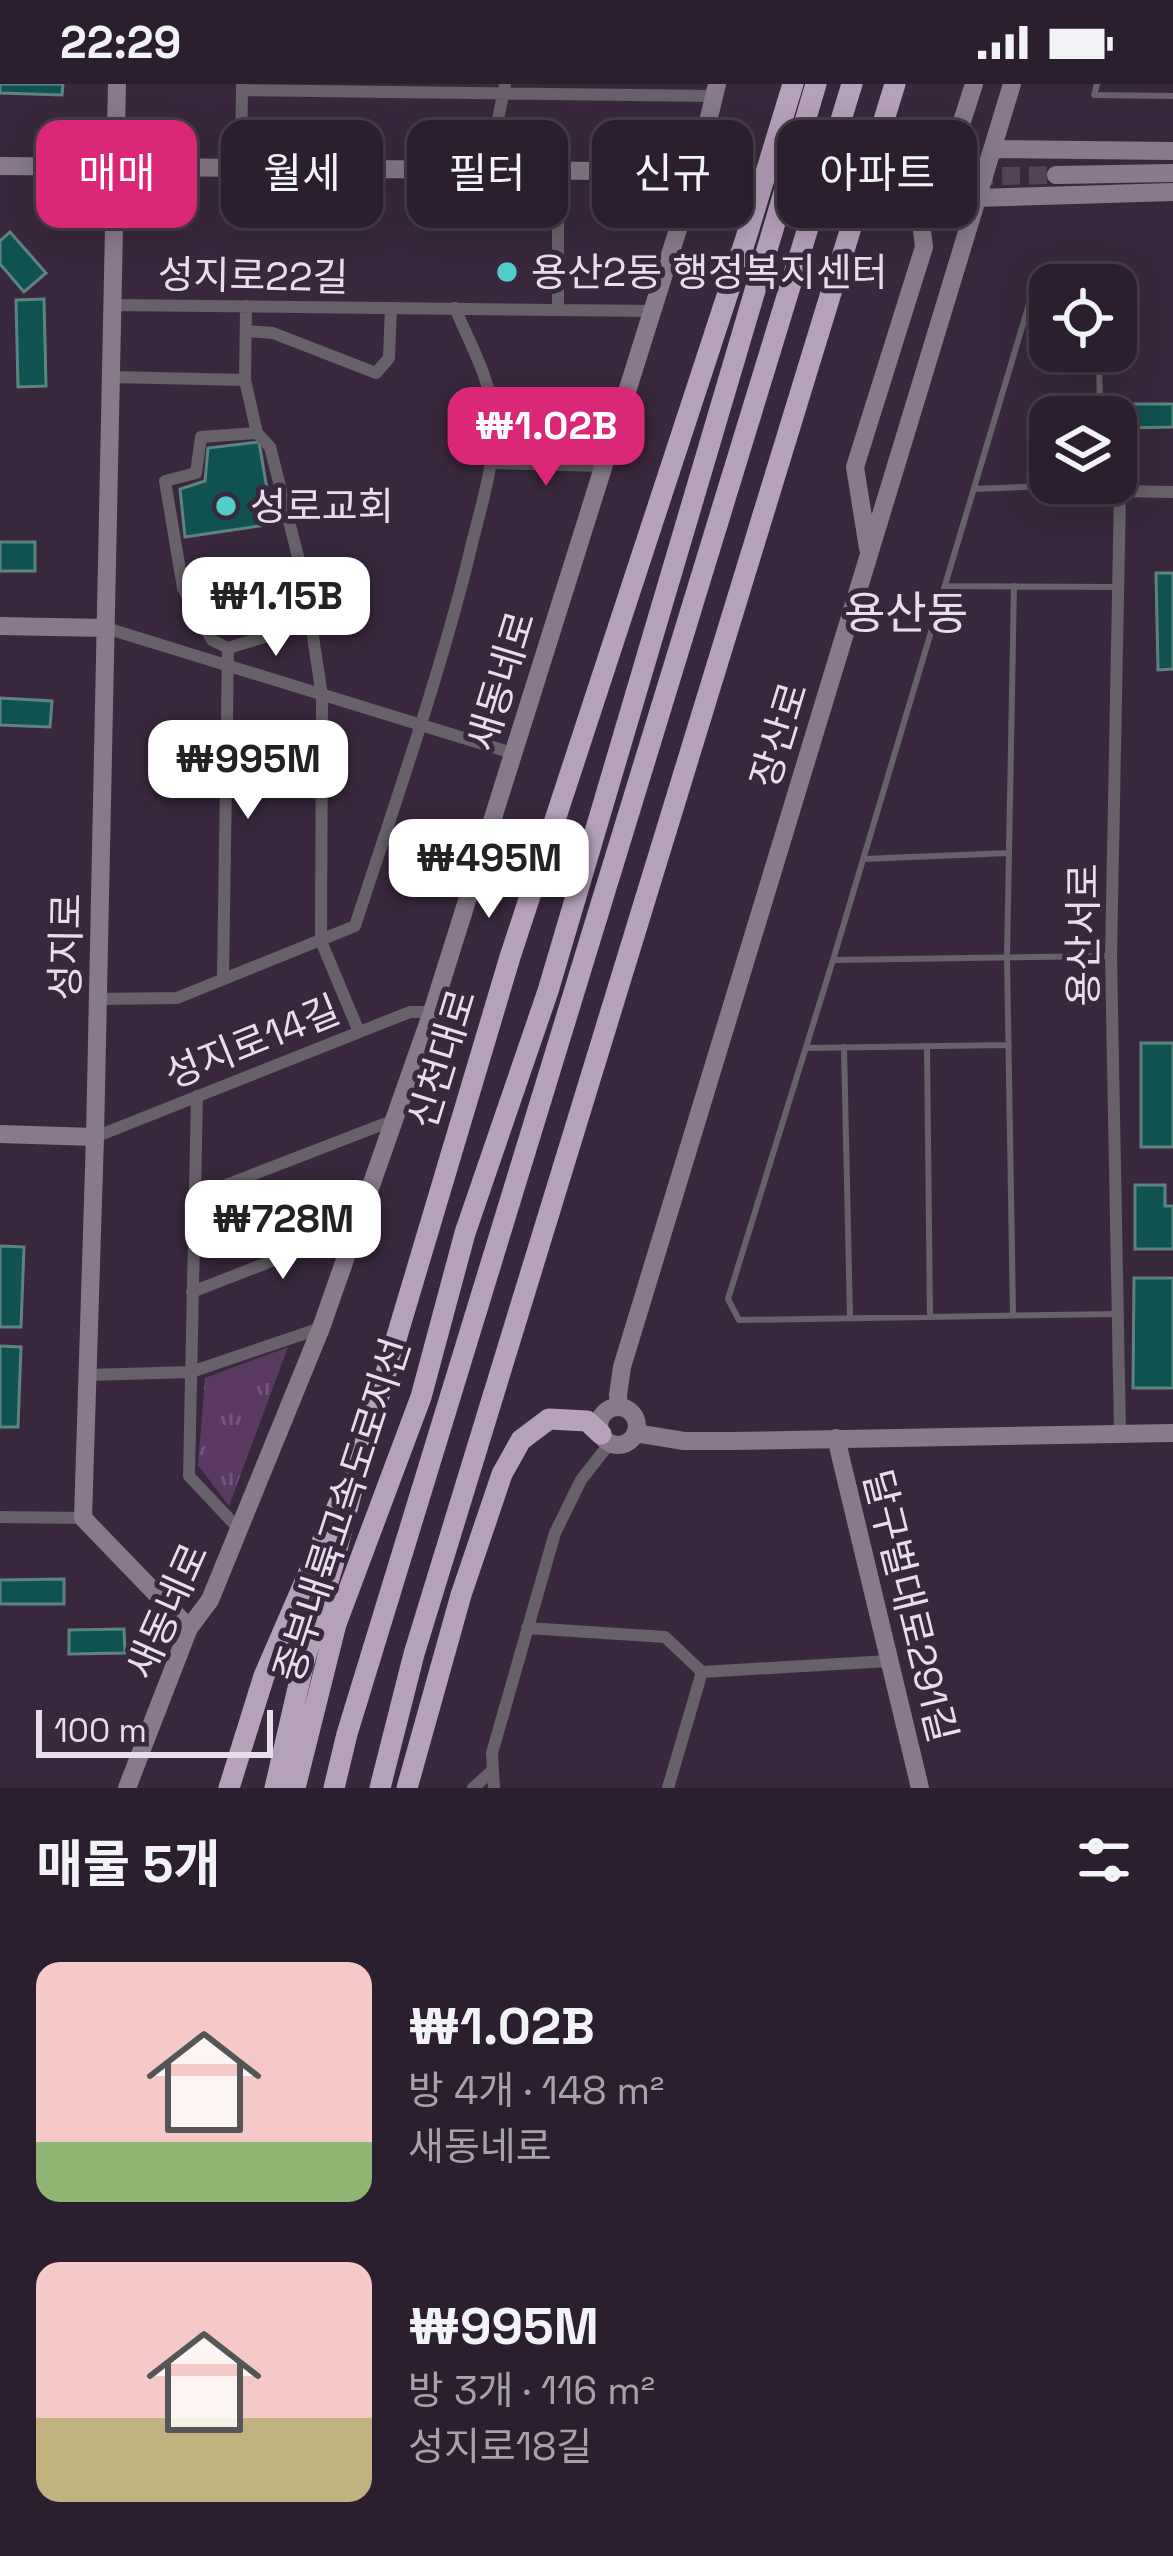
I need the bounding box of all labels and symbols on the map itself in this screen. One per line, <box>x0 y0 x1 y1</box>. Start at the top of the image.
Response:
place label: 용산2동 행정복지센터 <box>531 248 887 297</box>
street label: 성지로22길 <box>157 250 349 302</box>
marker: 용산2동 행정복지센터 <box>494 259 520 285</box>
pin: ₩1.02B <box>448 387 644 489</box>
place label: 성로교회 <box>250 482 394 531</box>
marker: 성로교회 <box>213 493 239 519</box>
pin: ₩1.15B <box>178 557 374 659</box>
district label: 용산동 <box>844 585 968 642</box>
street label: 새동네로 <box>457 605 545 757</box>
street label: 장산로 <box>740 676 818 794</box>
pin: ₩995M <box>164 720 332 822</box>
pin: ₩495M <box>405 819 573 921</box>
street label: 용산서로 <box>1059 863 1108 1007</box>
street label: 성지로 <box>41 893 91 1001</box>
street label: 신천대로 <box>398 983 486 1135</box>
street label: 성지로14길 <box>157 985 347 1099</box>
pin: ₩728M <box>199 1180 367 1282</box>
street label: 중부내륙고속도로지선 <box>263 1332 421 1688</box>
street label: 달구벌대로291길 <box>852 1465 968 1747</box>
street label: 새동네로 <box>115 1535 219 1687</box>
scale bar <box>36 1704 273 1757</box>

